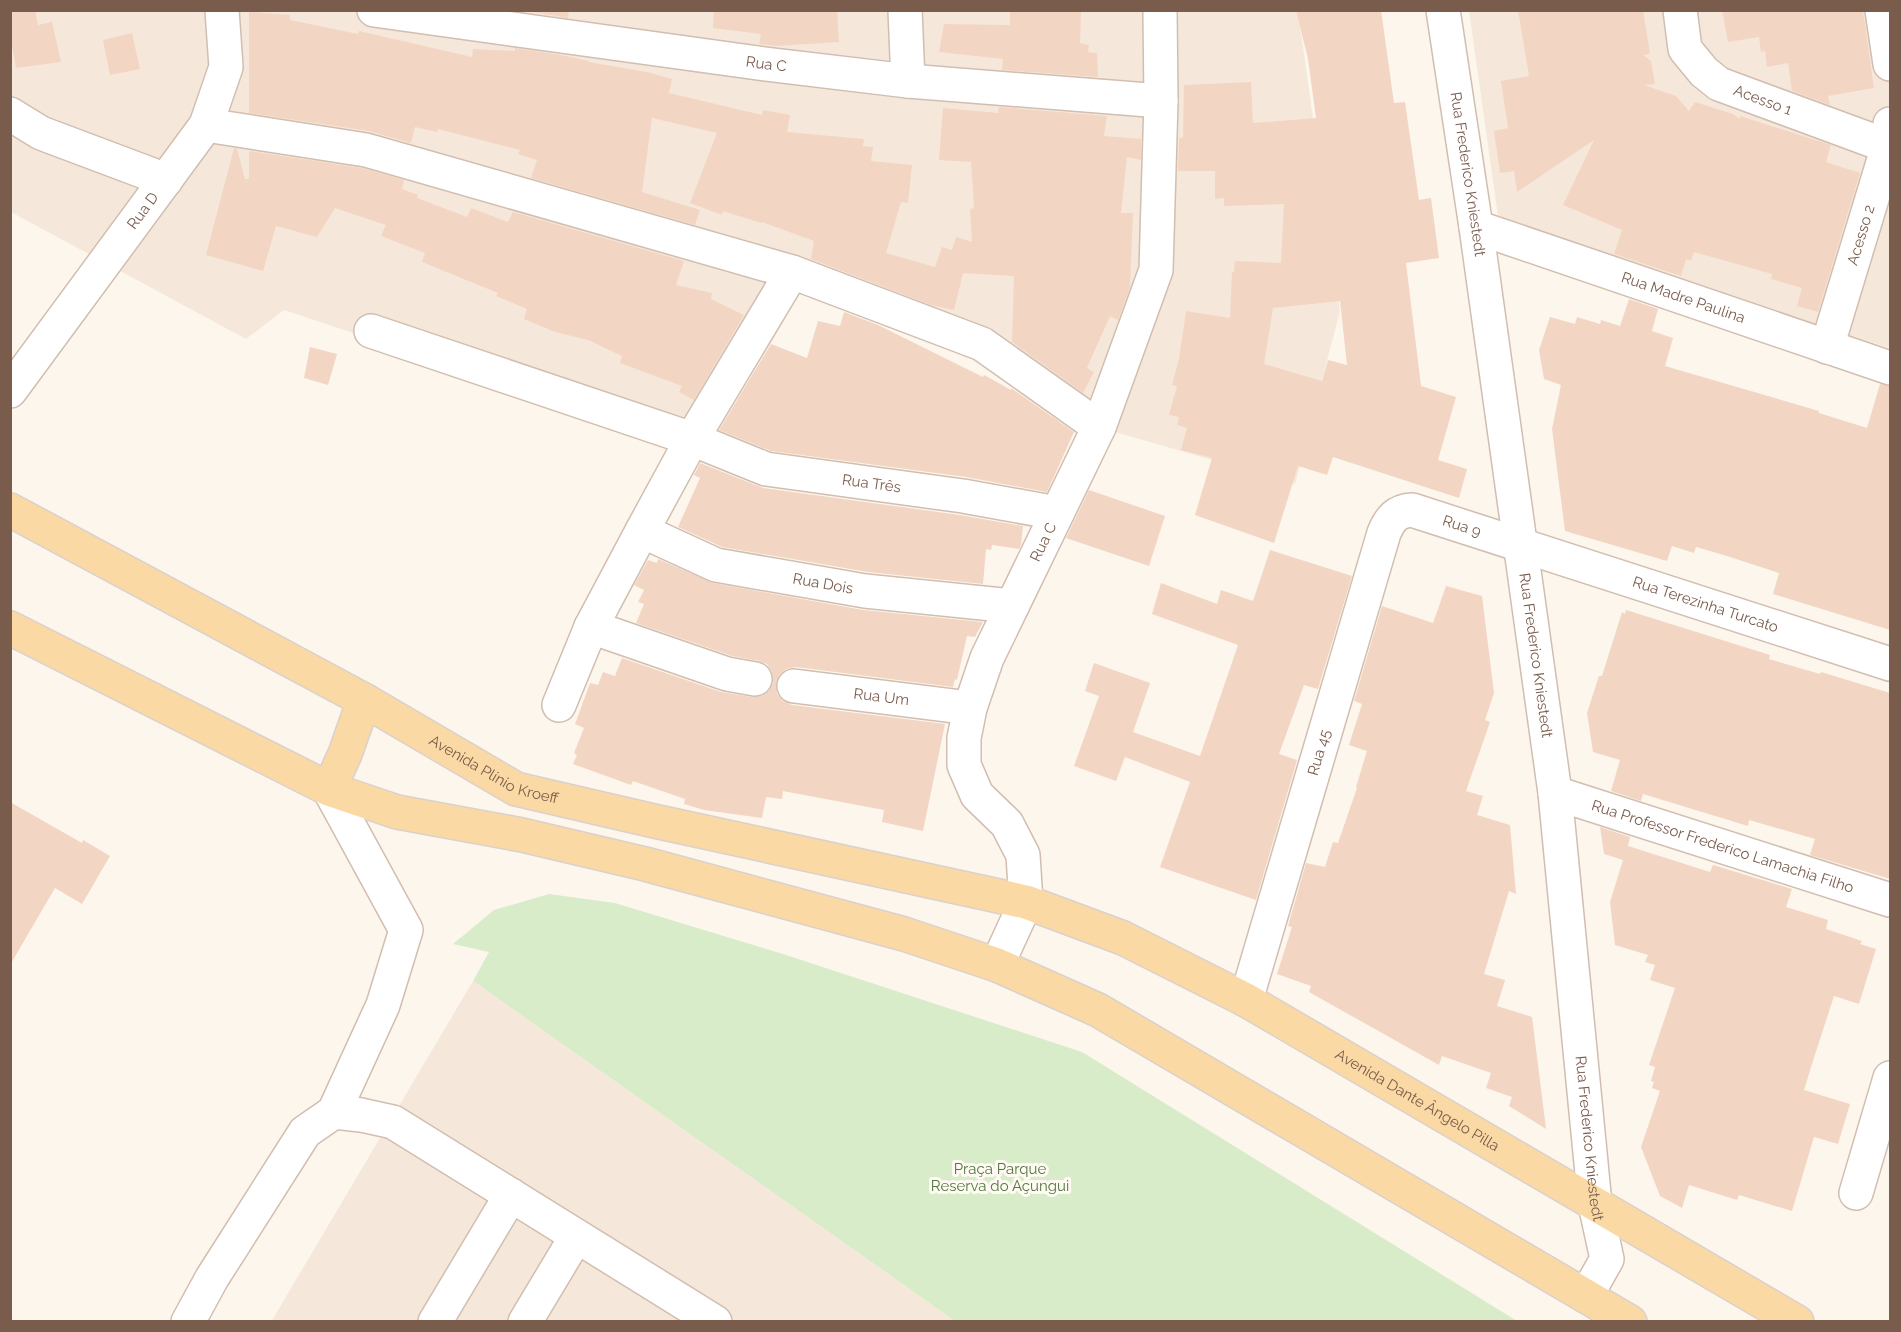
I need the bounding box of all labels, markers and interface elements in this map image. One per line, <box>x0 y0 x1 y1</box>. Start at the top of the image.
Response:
street label: Rua C <box>745 52 788 76</box>
street label: Acesso 1 <box>1731 81 1795 119</box>
street label: Rua Frederico Kniestedt <box>1447 91 1489 258</box>
street label: Rua D <box>123 188 163 233</box>
street label: Acesso 2 <box>1843 203 1879 267</box>
street label: Rua Madre Paulina <box>1619 268 1748 327</box>
street label: Rua Três <box>841 471 902 496</box>
street label: Rua 9 <box>1440 511 1484 541</box>
street label: Rua C <box>1026 520 1060 564</box>
street label: Rua Dois <box>791 570 854 598</box>
street label: Rua Frederico Kniestedt <box>1515 572 1556 739</box>
street label: Rua Terezinha Turcato <box>1630 573 1781 636</box>
street label: Rua Um <box>853 685 910 709</box>
street label: Rua 45 <box>1304 727 1334 778</box>
street label: Avenida Plínio Kroeff <box>426 731 560 808</box>
street label: Rua Professor Frederico Lamachia Filho <box>1589 796 1856 897</box>
street label: Avenida Dante Ângelo Pilla <box>1332 1045 1503 1155</box>
street label: Rua Frederico Kniestedt <box>1572 1055 1607 1223</box>
park label: Praça Parque Reserva do Açungui <box>931 1160 1069 1195</box>

